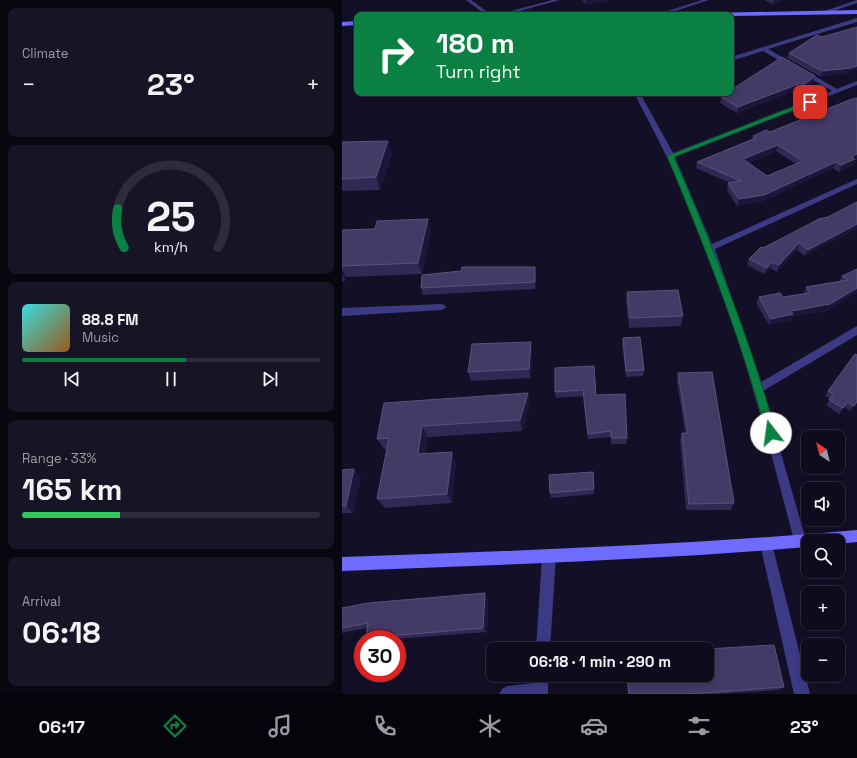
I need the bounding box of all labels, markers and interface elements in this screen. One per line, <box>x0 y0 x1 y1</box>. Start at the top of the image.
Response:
text: 180 m <box>436 25 515 61</box>
icon: right <box>370 28 422 80</box>
text: Climate <box>22 45 68 62</box>
text: Turn right <box>436 60 520 83</box>
text: 23° <box>147 65 195 104</box>
text: − <box>22 70 36 98</box>
text: + <box>306 70 320 98</box>
pin <box>793 85 827 119</box>
icon: arrive <box>799 91 821 113</box>
text: 25 <box>146 190 196 243</box>
text: km/h <box>154 237 188 255</box>
text: 88.8 FM <box>82 310 139 329</box>
text: Music <box>82 329 119 346</box>
icon: previous <box>61 368 83 390</box>
icon: pause <box>160 368 182 390</box>
icon: next <box>259 368 281 390</box>
position arrow <box>750 412 792 454</box>
north arrow <box>801 430 845 474</box>
map controls <box>801 430 845 682</box>
text: Range · 33% <box>22 450 97 467</box>
text: 165 km <box>22 470 122 509</box>
button: sound <box>801 482 845 526</box>
button: search <box>801 534 845 578</box>
button: + <box>801 586 845 630</box>
text: Arrival <box>22 593 61 610</box>
text: 06:18 <box>22 613 100 652</box>
speed limit sign: 30 <box>354 630 406 682</box>
button: − <box>801 638 845 682</box>
text: 06:18 · 1 min · 290 m <box>529 652 671 671</box>
icon: directions <box>161 712 189 740</box>
icon: music <box>266 712 294 740</box>
icon: phone <box>371 712 399 740</box>
icon: climate <box>476 712 504 740</box>
icon: car <box>580 712 608 740</box>
icon: filters <box>685 712 713 740</box>
text: 06:17 <box>38 715 85 738</box>
text: 23° <box>790 715 819 738</box>

